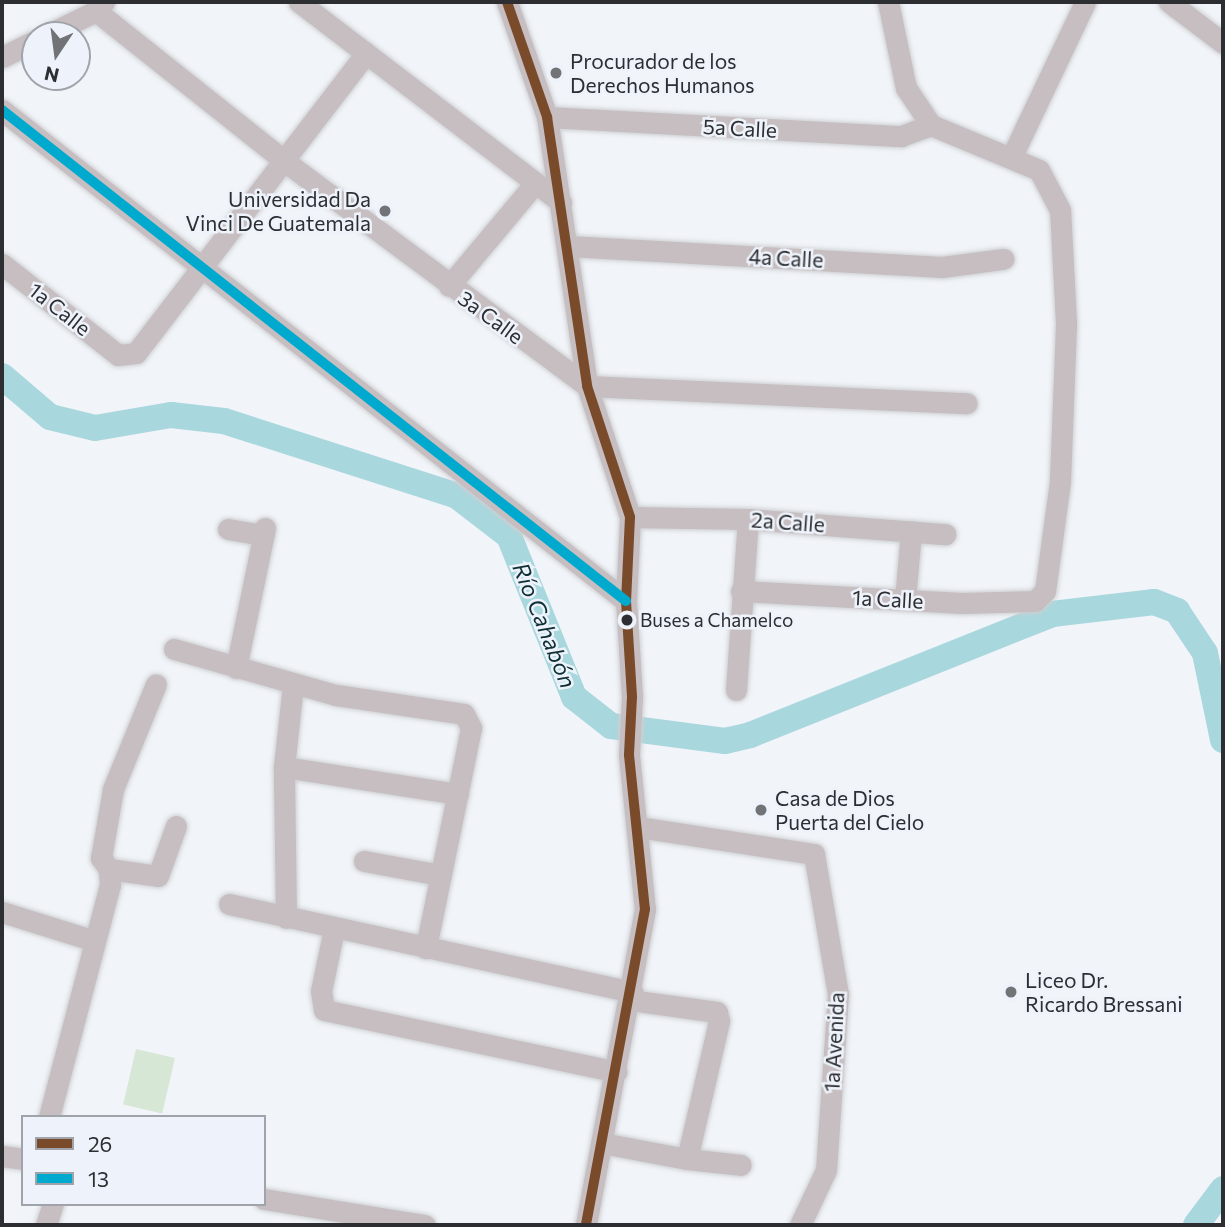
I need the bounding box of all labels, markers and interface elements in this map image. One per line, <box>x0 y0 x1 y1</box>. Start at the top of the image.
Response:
north arrow <box>21 21 91 91</box>
place label: Procurador de los Derechos Humanos <box>570 48 755 98</box>
text: N <box>42 62 61 88</box>
marker: Procurador de los Derechos Humanos <box>548 65 564 81</box>
street label: 5a Calle <box>702 113 778 143</box>
place label: Universidad Da Vinci De Guatemala <box>186 186 371 236</box>
marker: Universidad Da Vinci De Guatemala <box>377 203 393 219</box>
street label: 4a Calle <box>748 243 824 273</box>
street label: 1a Calle <box>24 277 96 341</box>
street label: 3a Calle <box>454 285 528 349</box>
street label: 2a Calle <box>750 507 826 537</box>
water label: Río Cahabón <box>507 558 583 692</box>
street label: 1a Calle <box>852 585 924 613</box>
place label: Buses a Chamelco <box>640 609 793 631</box>
marker: Buses a Chamelco <box>620 613 634 627</box>
place label: Casa de Dios Puerta del Cielo <box>775 785 924 835</box>
marker: Casa de Dios Puerta del Cielo <box>753 802 769 818</box>
place label: Liceo Dr. Ricardo Bressani <box>1025 967 1183 1017</box>
marker: Liceo Dr. Ricardo Bressani <box>1003 984 1019 1000</box>
street label: 1a Avenida <box>819 992 849 1092</box>
legend <box>21 1115 266 1206</box>
text: 26 <box>88 1131 112 1156</box>
text: 13 <box>88 1166 109 1191</box>

